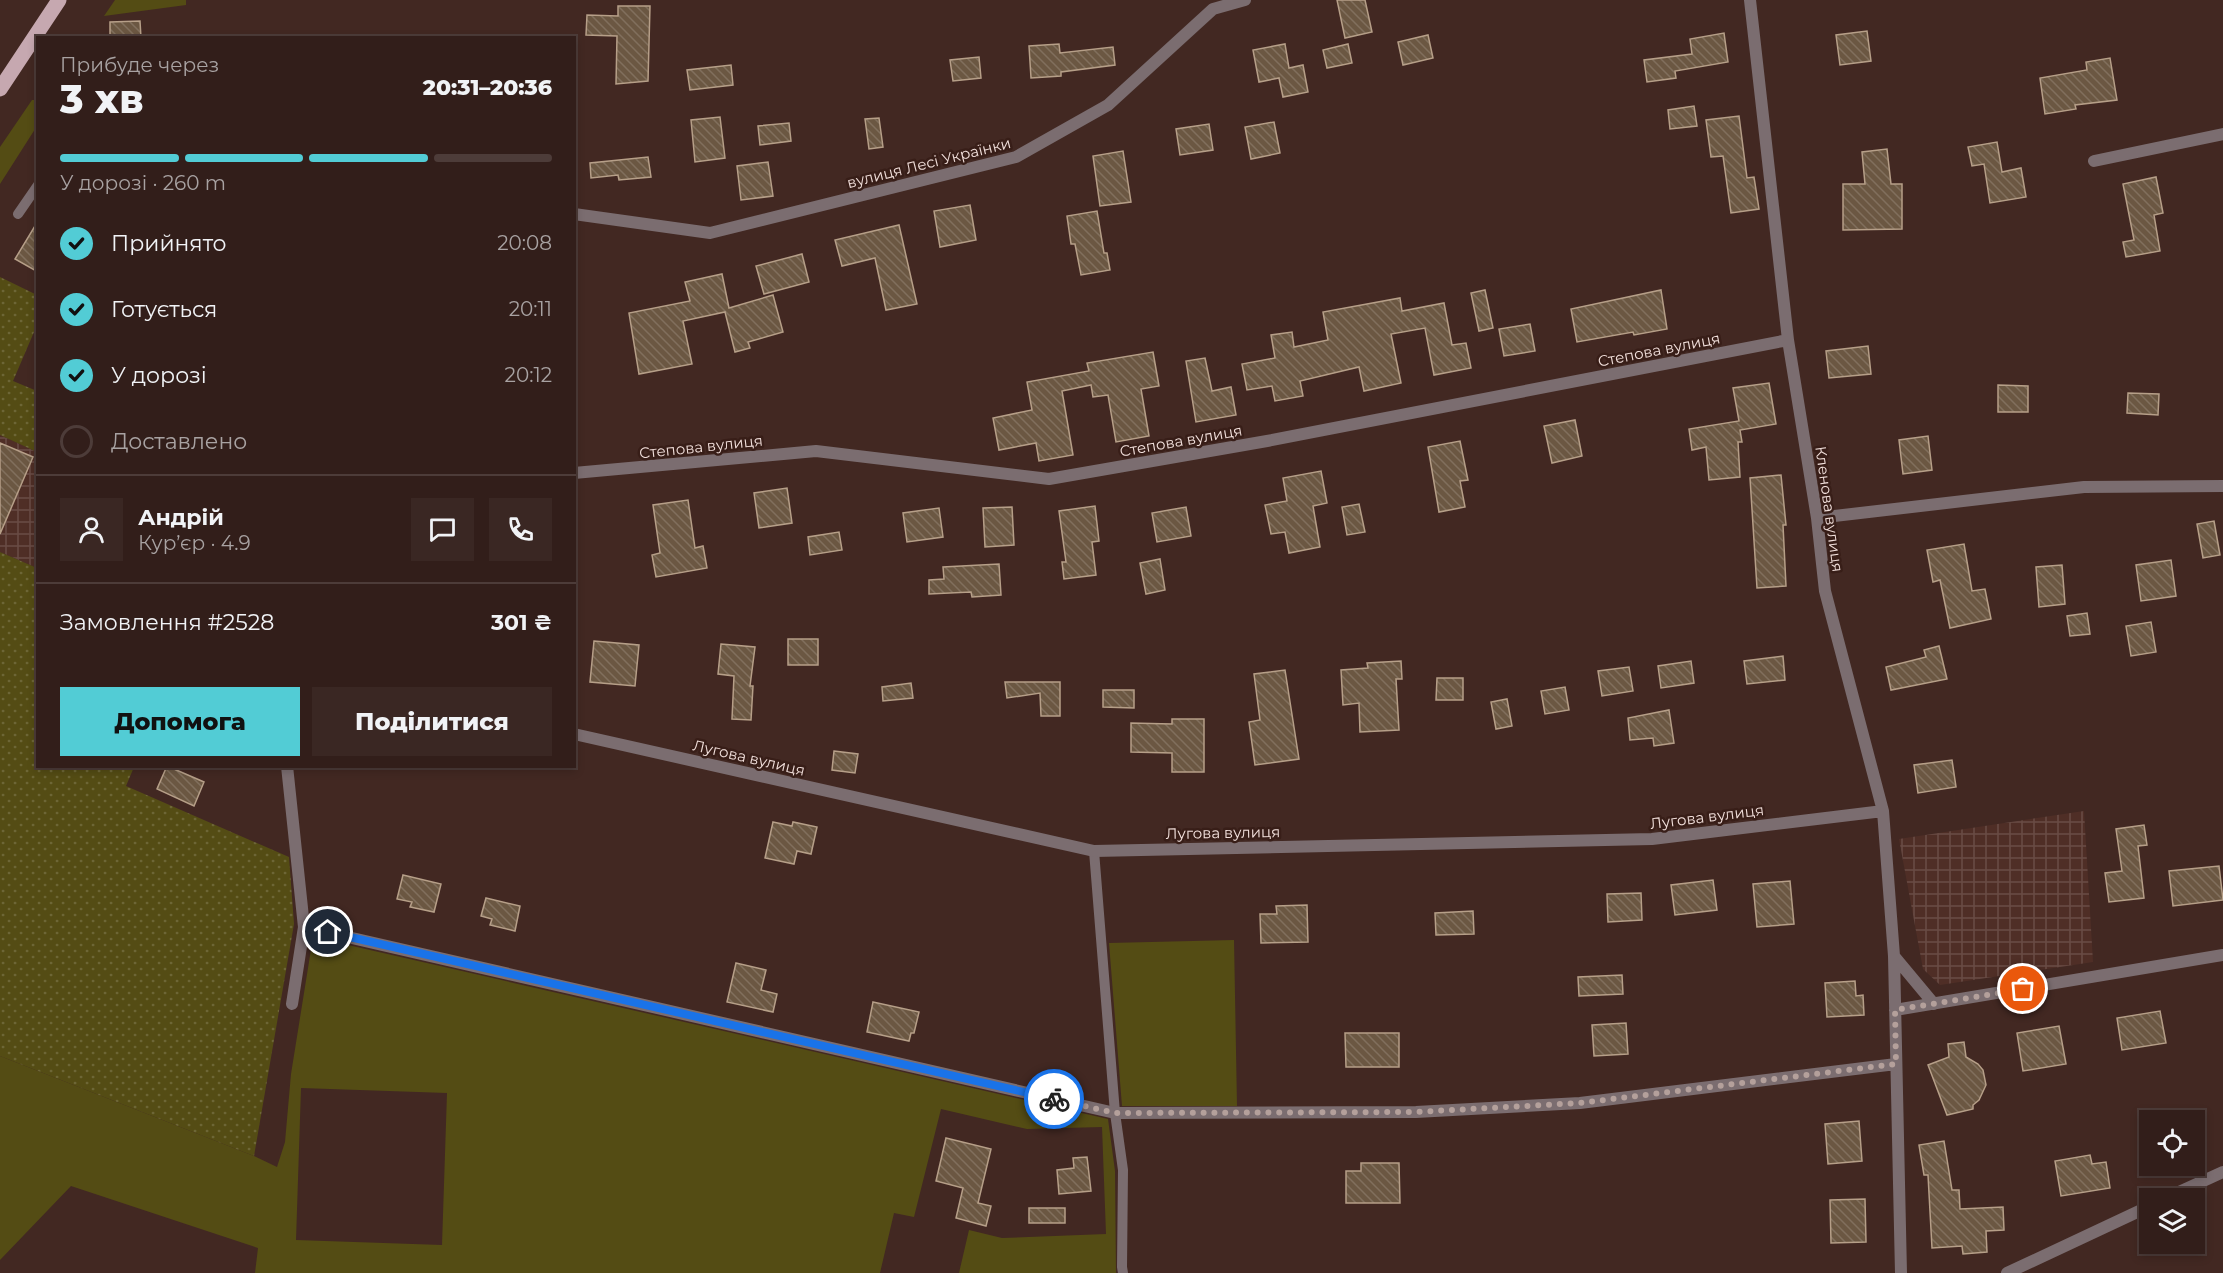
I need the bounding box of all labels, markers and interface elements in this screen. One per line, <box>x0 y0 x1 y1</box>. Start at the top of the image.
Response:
text: Прибуде через <box>60 53 219 77</box>
text: 20:31–20:36 <box>423 74 552 101</box>
text: 3 хв <box>60 75 144 123</box>
street label: вулиця Лесі Українки <box>845 133 1013 192</box>
text: У дорозі · 260 m <box>60 171 226 195</box>
icon: check <box>60 227 93 260</box>
text: Прийнято <box>111 230 227 257</box>
text: 20:08 <box>497 231 552 255</box>
icon: check <box>60 293 93 326</box>
text: Готується <box>111 296 217 323</box>
text: 20:11 <box>509 297 552 321</box>
street label: Степова вулиця <box>1596 328 1722 371</box>
icon: check <box>60 359 93 392</box>
text: У дорозі <box>111 362 207 389</box>
text: 20:12 <box>505 363 552 387</box>
street label: Степова вулиця <box>1118 420 1244 461</box>
text: Доставлено <box>111 428 247 455</box>
street label: Степова вулиця <box>638 431 764 462</box>
street label: Кленова вулиця <box>1811 445 1848 573</box>
button: person <box>60 498 123 561</box>
button: chat <box>411 498 474 561</box>
button: phone <box>489 498 552 561</box>
text: Андрій <box>138 504 224 531</box>
text: Кур’єр · 4.9 <box>138 531 251 555</box>
text: Замовлення #2528 <box>60 609 274 636</box>
text: 301 ₴ <box>491 609 552 636</box>
button: Допомога <box>60 687 300 756</box>
button: Поділитися <box>312 687 552 756</box>
street label: Лугова вулиця <box>691 735 807 780</box>
street label: Лугова вулиця <box>1649 800 1765 833</box>
street label: Лугова вулиця <box>1166 822 1280 843</box>
pin <box>302 906 353 957</box>
icon: home <box>311 915 344 948</box>
pin <box>1997 963 2048 1014</box>
icon: bag <box>2006 972 2039 1005</box>
courier <box>1024 1069 1084 1129</box>
icon: bike <box>1038 1083 1071 1116</box>
map controls <box>2139 1110 2205 1254</box>
button: locate <box>2139 1110 2205 1176</box>
button: layers <box>2139 1188 2205 1254</box>

